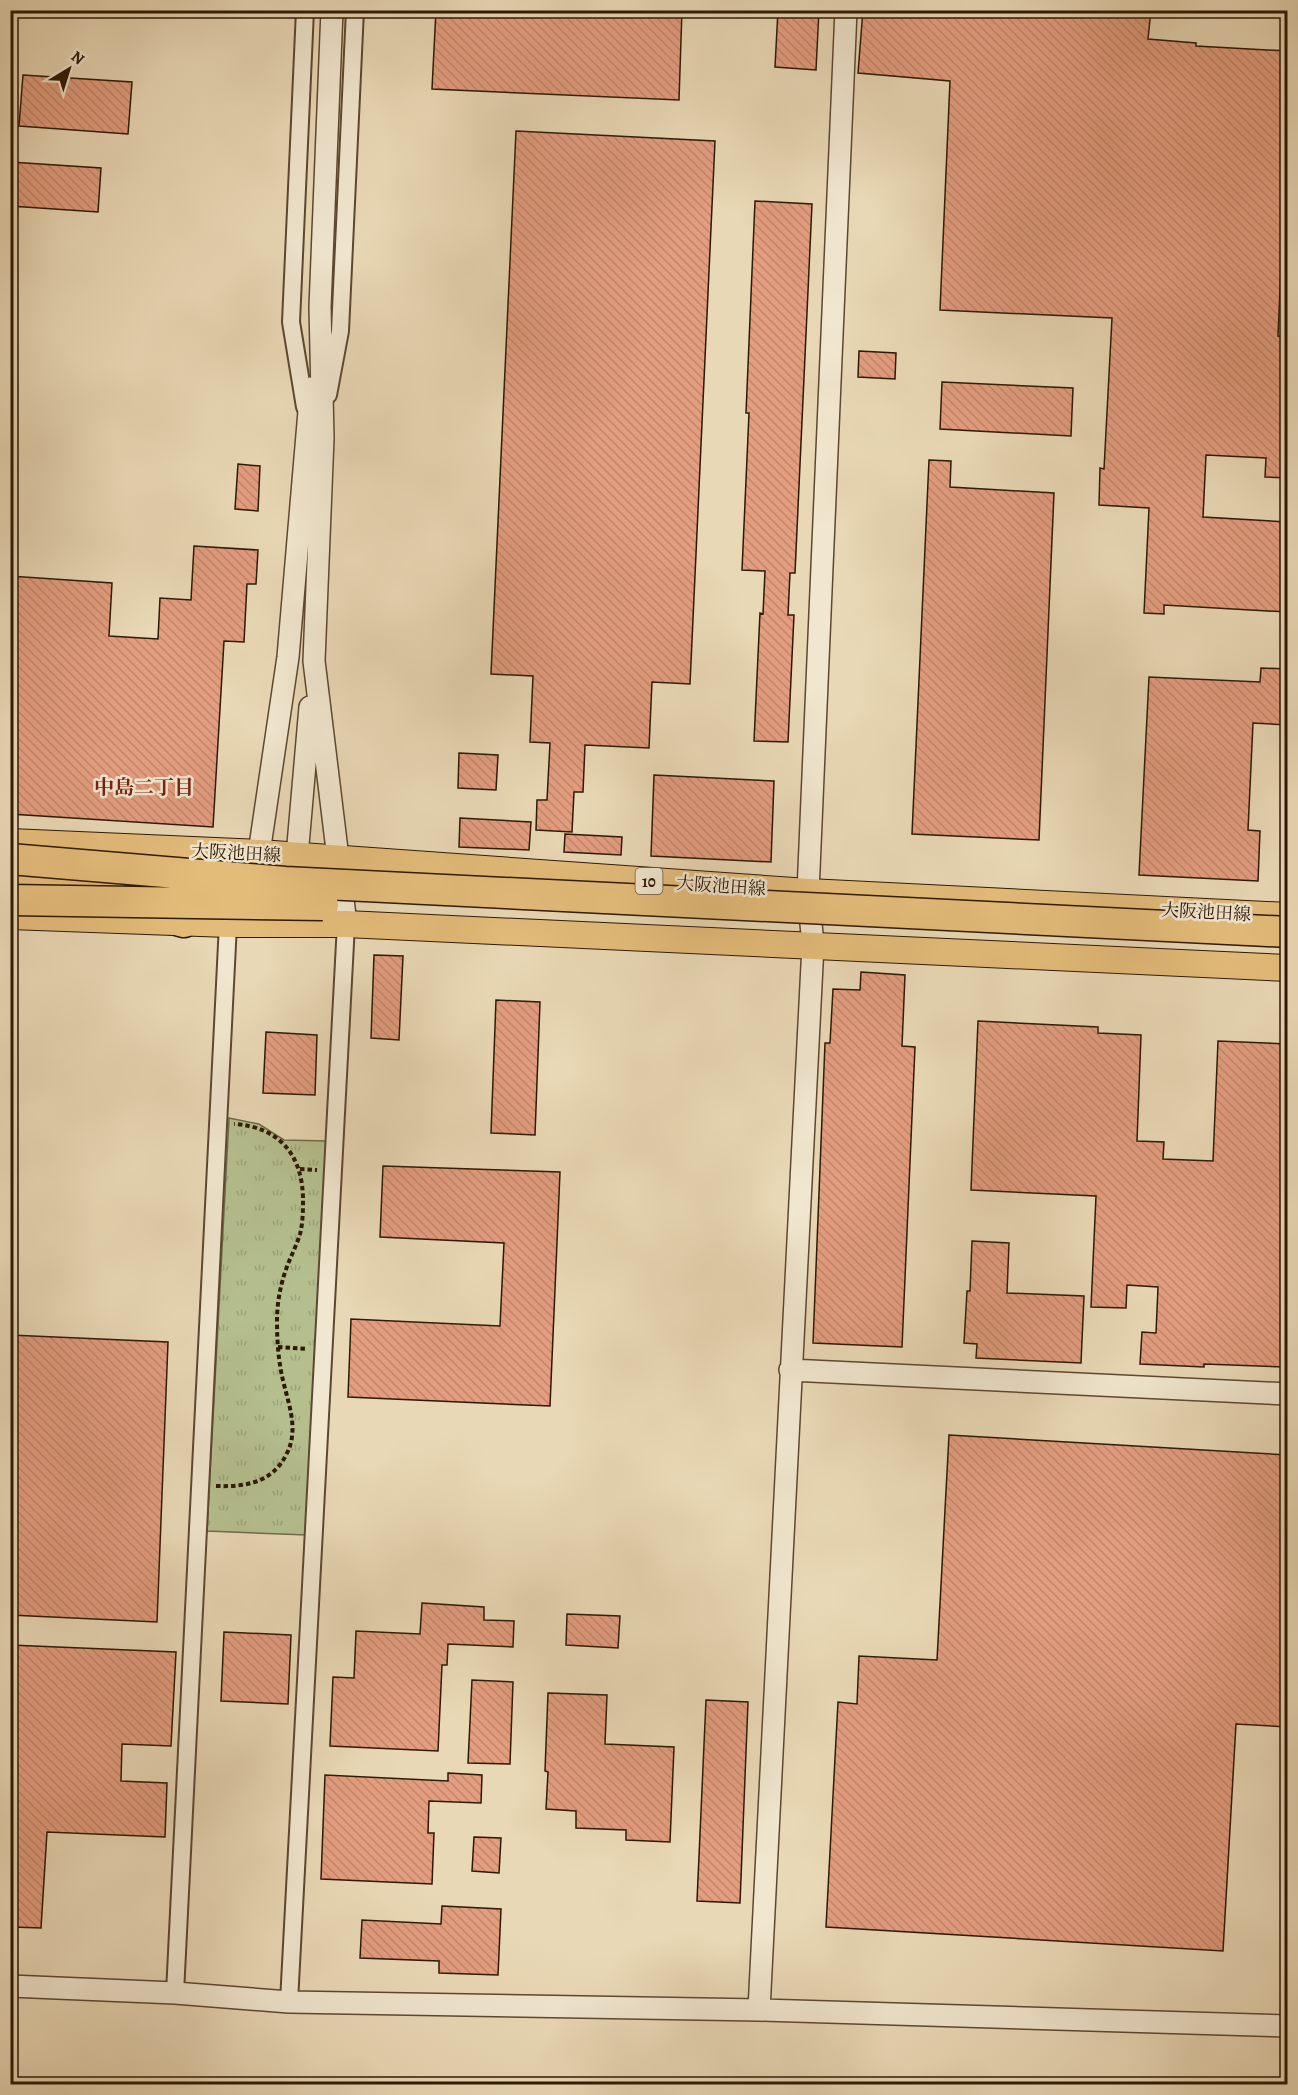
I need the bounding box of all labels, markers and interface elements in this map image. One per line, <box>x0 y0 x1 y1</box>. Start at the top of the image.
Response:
north arrow <box>39 39 99 99</box>
text: N <box>66 46 89 70</box>
district label: 中島二丁目 <box>94 774 194 801</box>
street label: 大阪池田線 <box>190 839 282 867</box>
road number: 10 <box>636 868 662 894</box>
street label: 大阪池田線 <box>675 871 767 901</box>
street label: 大阪池田線 <box>1160 898 1252 926</box>

